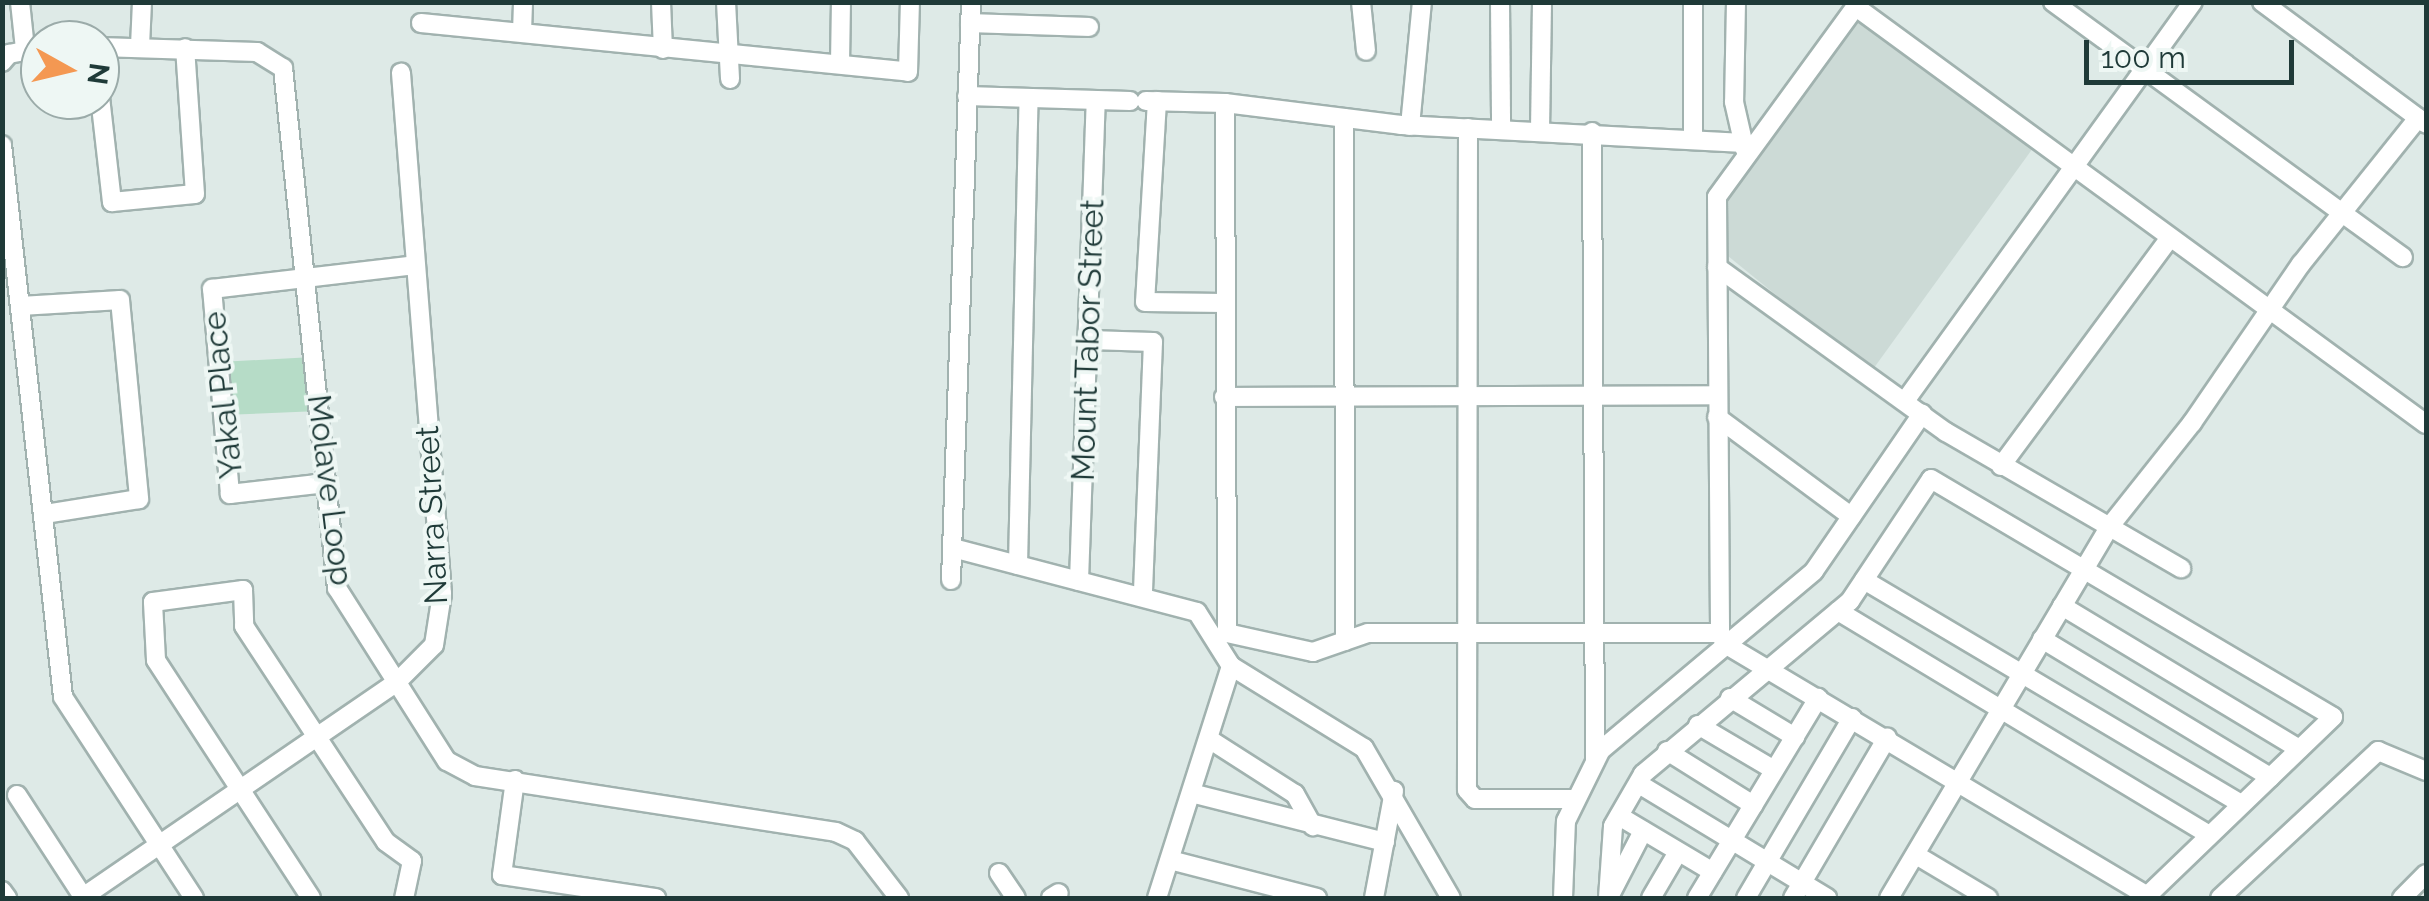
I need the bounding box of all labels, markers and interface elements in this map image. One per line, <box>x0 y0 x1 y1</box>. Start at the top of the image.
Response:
north arrow <box>20 20 120 120</box>
scale bar <box>2089 20 2299 82</box>
text: 100 m <box>2101 40 2186 75</box>
text: N <box>80 61 116 87</box>
street label: Mount Tabor Street <box>1064 198 1112 482</box>
street label: Yakal Place <box>195 309 251 481</box>
street label: Molave Loop <box>299 392 361 588</box>
street label: Narra Street <box>408 425 456 605</box>

